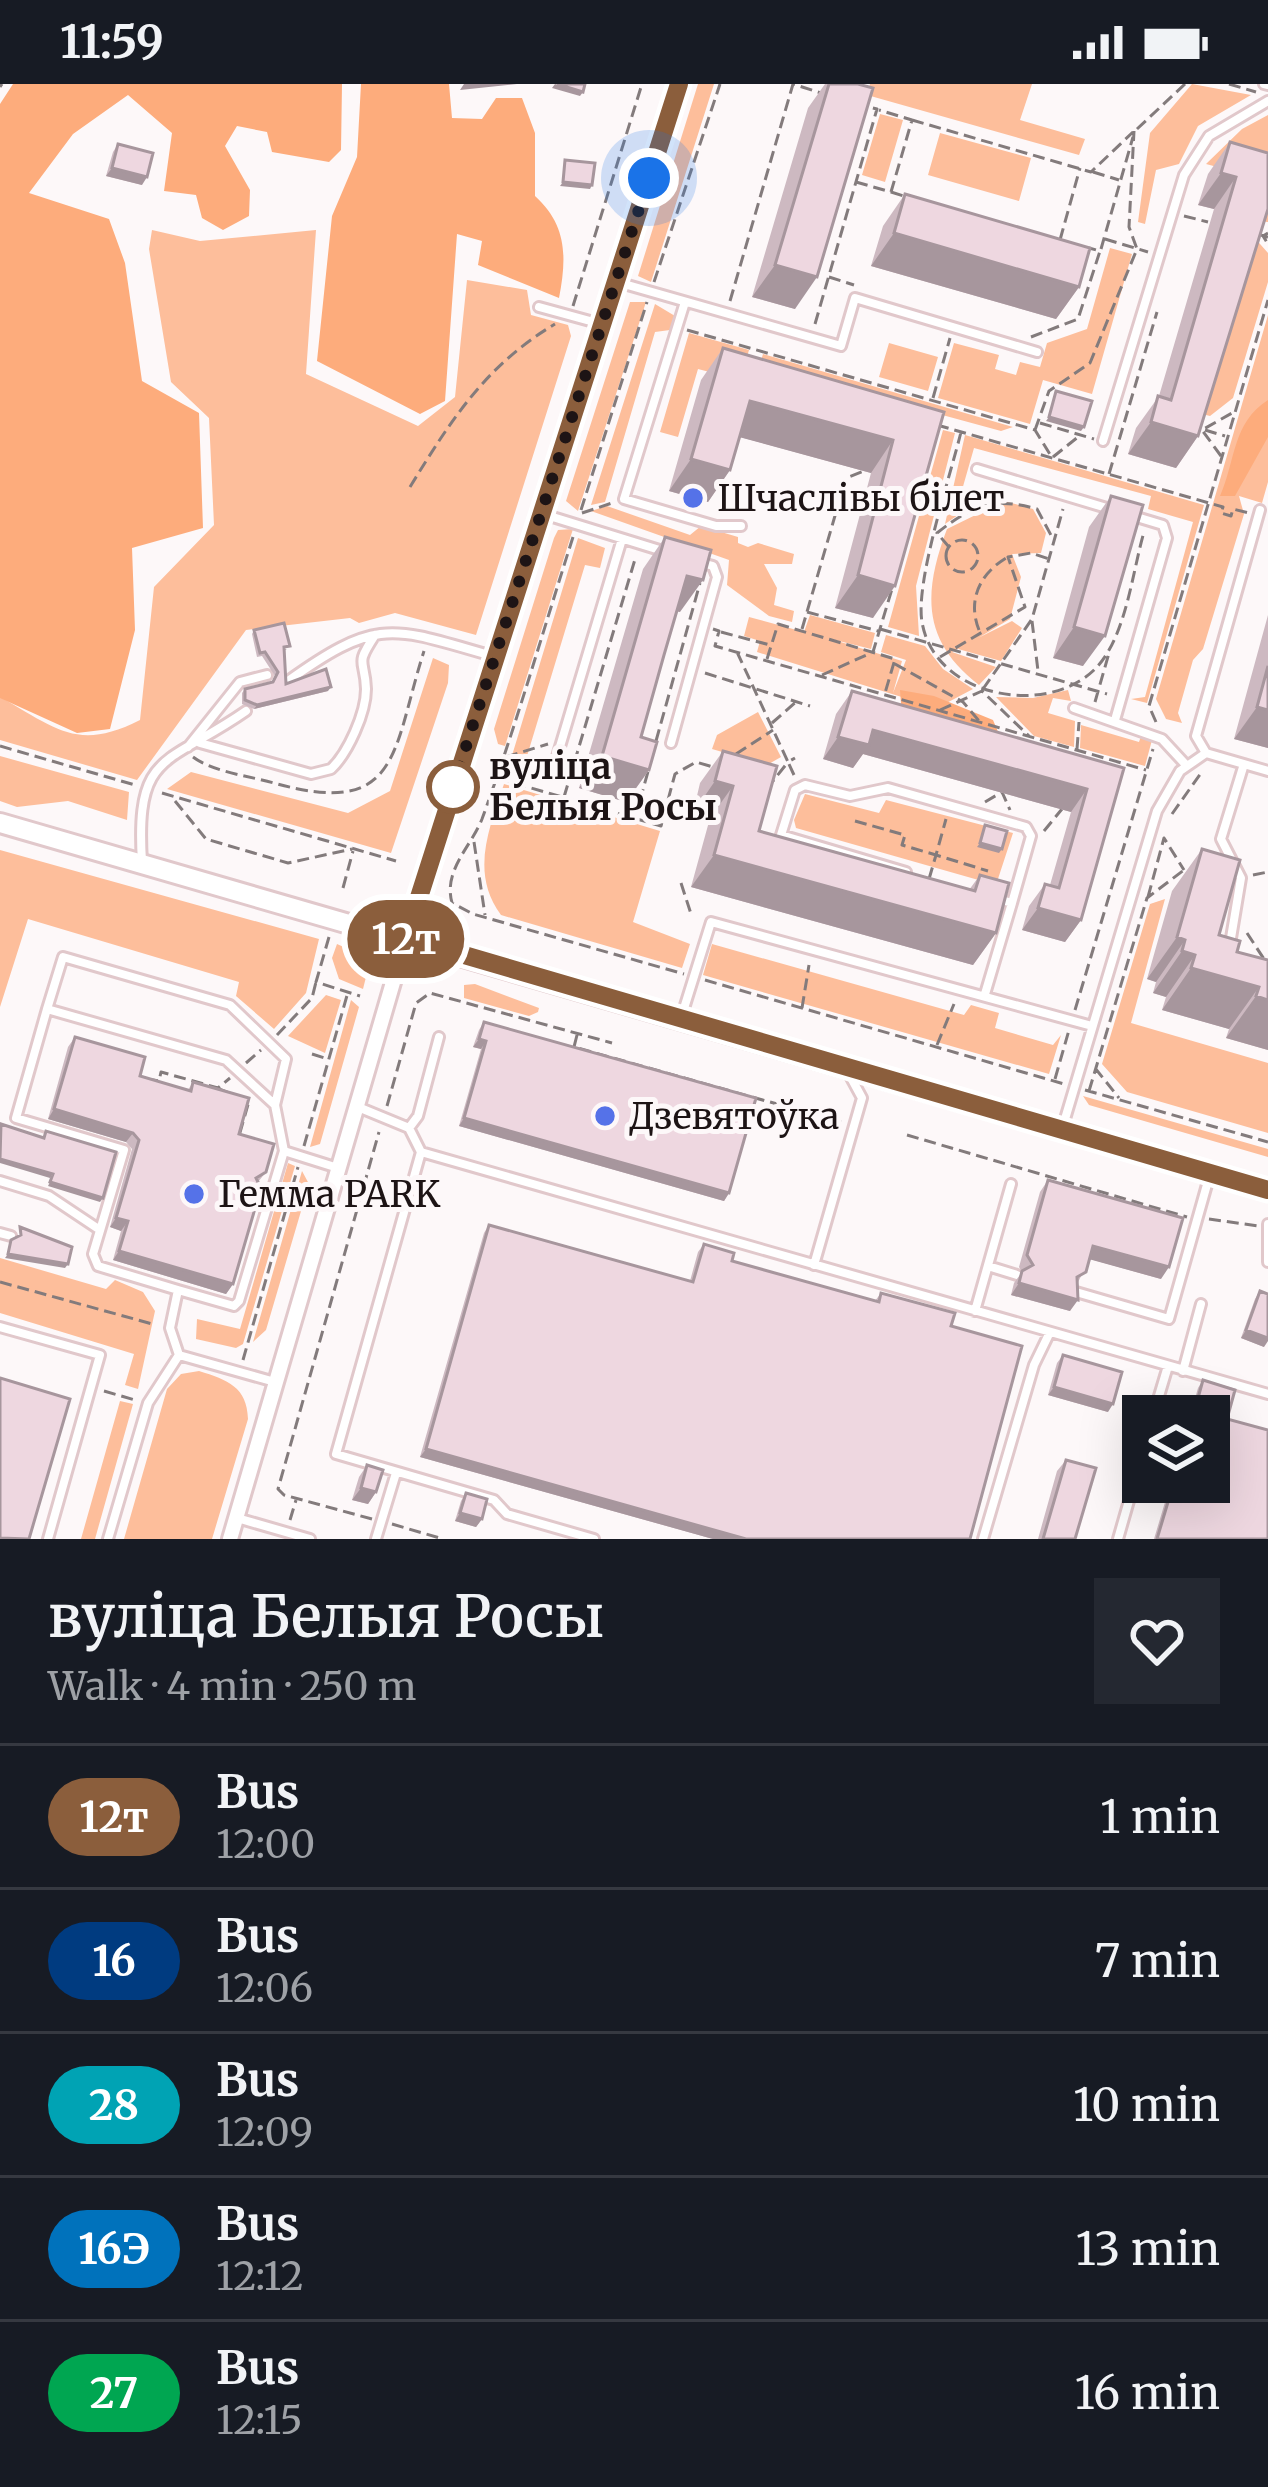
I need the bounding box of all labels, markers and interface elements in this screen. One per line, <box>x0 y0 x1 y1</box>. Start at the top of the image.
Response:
text: 11:59 <box>60 14 164 70</box>
your location <box>619 148 679 208</box>
place label: Шчаслівы білет <box>717 476 1005 521</box>
marker: Шчаслівы білет <box>680 485 706 511</box>
place label: вуліца Белыя Росы <box>489 744 717 830</box>
marker: вуліца Белыя Росы <box>428 762 478 812</box>
line badge: 12т <box>337 900 475 978</box>
text: 12т <box>371 913 441 965</box>
place label: Дзевятоўка <box>629 1094 839 1139</box>
marker: Дзевятоўка <box>592 1103 618 1129</box>
place label: Гемма PARK <box>218 1172 441 1217</box>
marker: Гемма PARK <box>181 1181 207 1207</box>
map controls <box>1122 1395 1230 1503</box>
button: layers <box>1122 1395 1230 1503</box>
button: heart <box>1094 1578 1220 1704</box>
text: вуліца Белыя Росы <box>48 1581 604 1653</box>
text: Walk · 4 min · 250 m <box>48 1662 417 1711</box>
text: Bus <box>216 1764 299 1820</box>
text: 1 min <box>1100 1789 1220 1845</box>
text: 12т <box>79 1791 149 1843</box>
text: 12:00 <box>216 1820 315 1869</box>
text: Bus <box>216 1908 299 1964</box>
text: 7 min <box>1095 1933 1220 1989</box>
text: 16 <box>92 1935 136 1987</box>
text: 12:06 <box>216 1964 313 2013</box>
text: Bus <box>216 2052 299 2108</box>
text: 10 min <box>1073 2077 1220 2133</box>
text: 28 <box>89 2079 139 2131</box>
text: 12:09 <box>216 2108 313 2157</box>
text: Bus <box>216 2196 299 2252</box>
text: 13 min <box>1075 2221 1220 2277</box>
text: 16Э <box>78 2223 150 2275</box>
text: 12:12 <box>216 2252 304 2301</box>
text: Bus <box>216 2340 299 2396</box>
text: 16 min <box>1075 2365 1220 2421</box>
text: 27 <box>90 2367 138 2419</box>
text: 12:15 <box>216 2396 303 2445</box>

